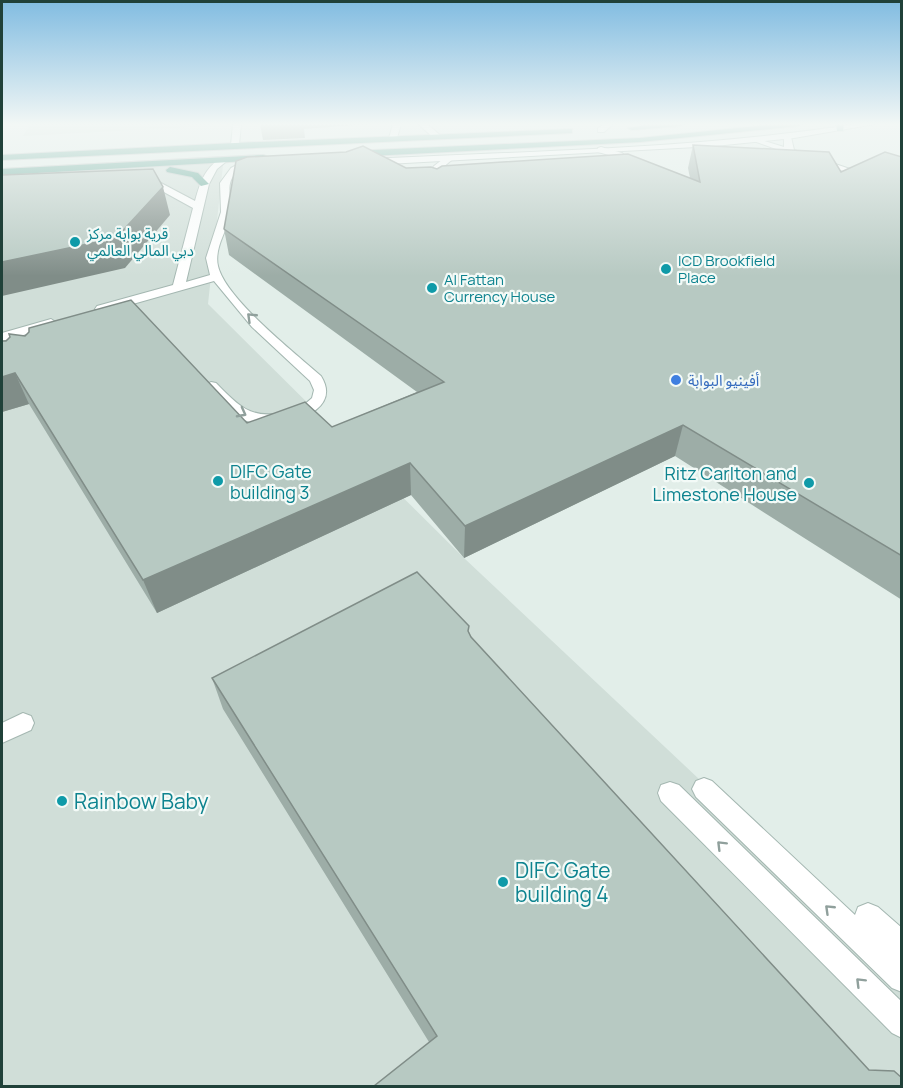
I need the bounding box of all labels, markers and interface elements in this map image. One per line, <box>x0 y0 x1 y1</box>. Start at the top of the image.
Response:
place label: قرية بوابة مركز دبي المالي العالمي <box>86 223 194 262</box>
marker: قرية بوابة مركز دبي المالي العالمي <box>68 235 82 249</box>
place label: ICD Brookfield Place <box>678 250 775 288</box>
marker: ICD Brookfield Place <box>659 262 673 276</box>
place label: Al Fattan Currency House <box>444 269 556 307</box>
marker: Al Fattan Currency House <box>425 281 439 295</box>
one-way arrow <box>248 313 258 324</box>
place label: أفينيو البوابة <box>688 370 759 391</box>
marker: أفينيو البوابة <box>669 373 683 387</box>
one-way arrow <box>236 406 247 417</box>
place label: DIFC Gate building 3 <box>230 459 312 504</box>
place label: Ritz Carlton and Limestone House <box>653 461 797 506</box>
marker: DIFC Gate building 3 <box>211 474 225 488</box>
marker: Ritz Carlton and Limestone House <box>802 476 816 490</box>
place label: Rainbow Baby <box>74 787 209 815</box>
marker: Rainbow Baby <box>55 794 69 808</box>
one-way arrow <box>718 841 729 852</box>
place label: DIFC Gate building 4 <box>515 856 611 908</box>
marker: DIFC Gate building 4 <box>496 875 510 889</box>
one-way arrow <box>825 905 836 916</box>
one-way arrow <box>856 978 866 989</box>

